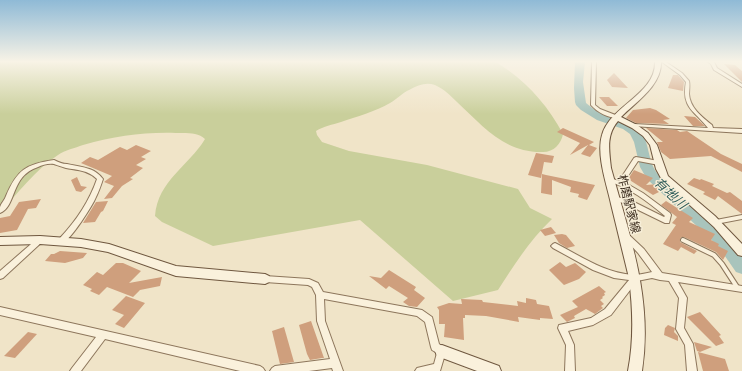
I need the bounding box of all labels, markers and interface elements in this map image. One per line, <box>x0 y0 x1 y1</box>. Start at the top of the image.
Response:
street label: 柞磨駅家線 <box>612 173 645 236</box>
water label: 有地川 <box>649 173 693 216</box>

